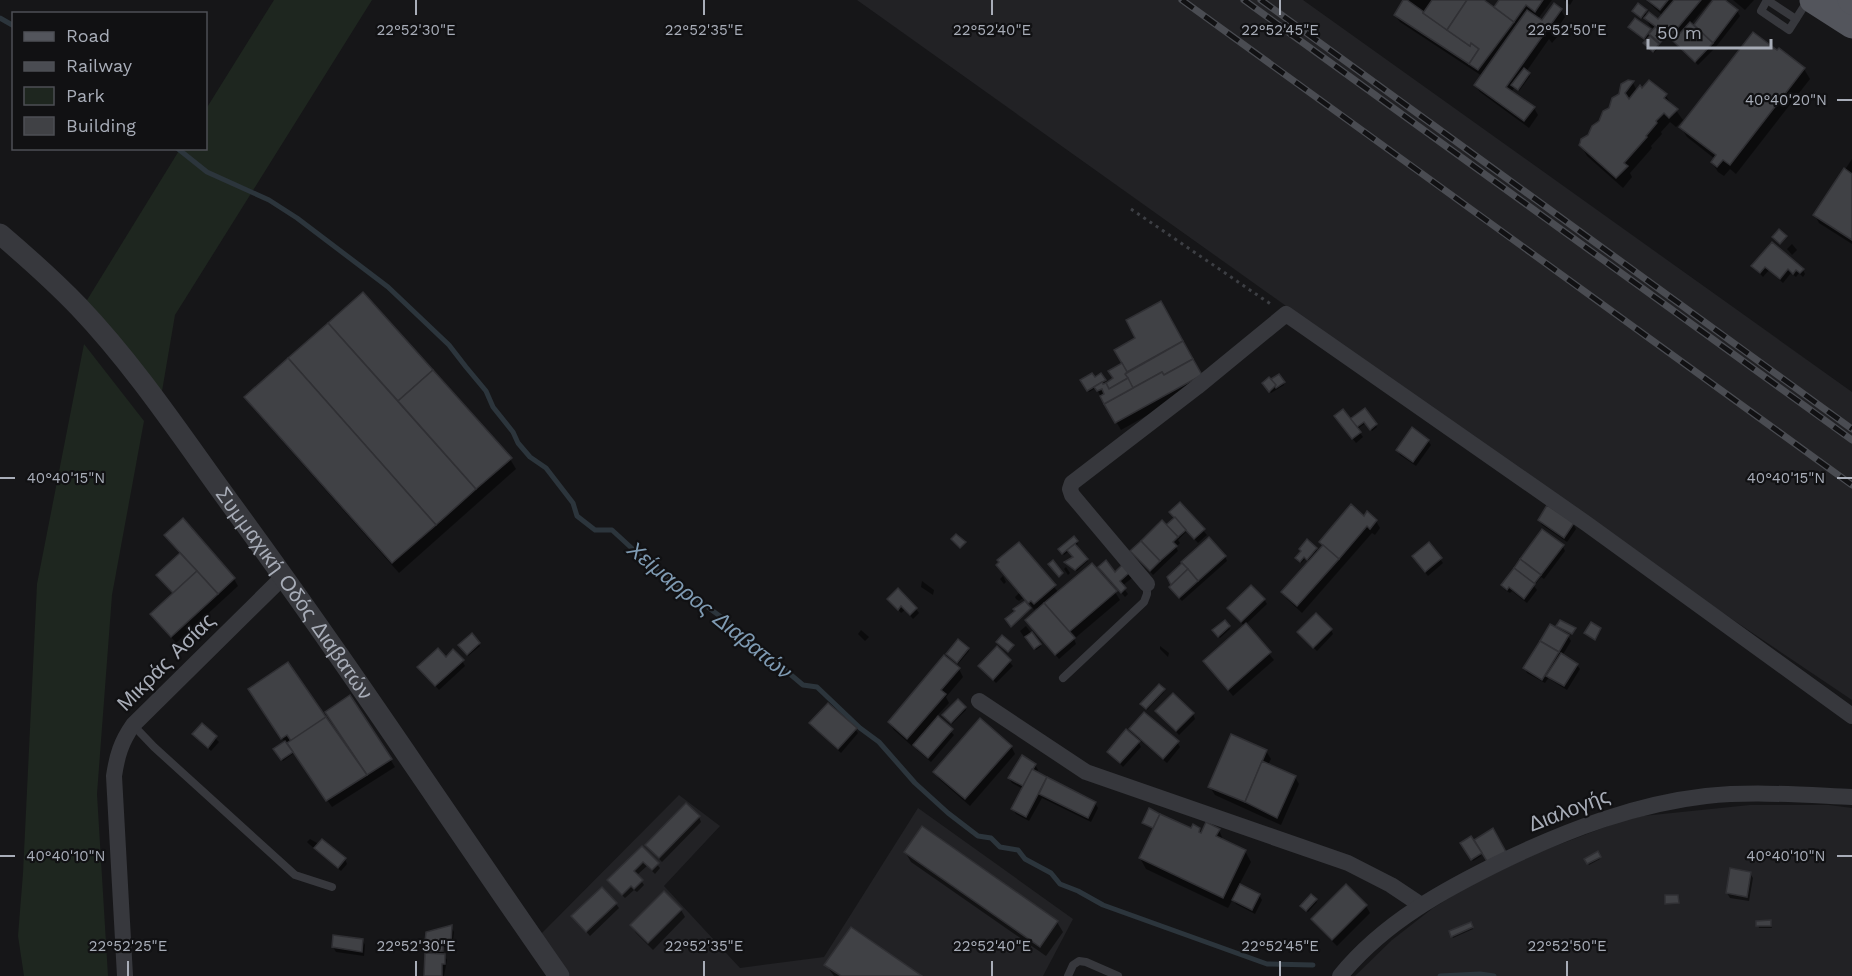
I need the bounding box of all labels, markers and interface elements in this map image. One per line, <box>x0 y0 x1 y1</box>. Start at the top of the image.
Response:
legend <box>12 12 207 150</box>
scale bar <box>1648 12 1771 50</box>
text: 22°52'30"E <box>376 21 456 39</box>
text: 22°52'35"E <box>665 21 743 39</box>
text: 22°52'40"E <box>953 21 1031 39</box>
text: 22°52'45"E <box>1241 21 1319 39</box>
text: 22°52'50"E <box>1527 21 1607 39</box>
text: 50 m <box>1657 22 1702 43</box>
text: Road <box>66 25 110 46</box>
text: Railway <box>66 55 133 76</box>
text: Park <box>66 85 105 106</box>
text: 40°40'20"N <box>1745 91 1827 109</box>
text: Building <box>66 115 136 136</box>
text: 40°40'15"N <box>27 469 105 487</box>
text: 40°40'15"N <box>1747 469 1825 487</box>
street label: Συμμαχική Οδός Διαβατών <box>211 482 378 704</box>
water label: Χείμαρρος Διαβατών <box>622 536 797 684</box>
street label: Μικράς Ασίας <box>112 608 220 716</box>
street label: Διαλογής <box>1525 783 1613 836</box>
text: 40°40'10"N <box>26 847 106 865</box>
text: 40°40'10"N <box>1746 847 1826 865</box>
text: 22°52'25"E <box>89 937 167 955</box>
text: 22°52'30"E <box>376 937 456 955</box>
text: 22°52'35"E <box>665 937 743 955</box>
text: 22°52'40"E <box>953 937 1031 955</box>
text: 22°52'45"E <box>1241 937 1319 955</box>
text: 22°52'50"E <box>1527 937 1607 955</box>

